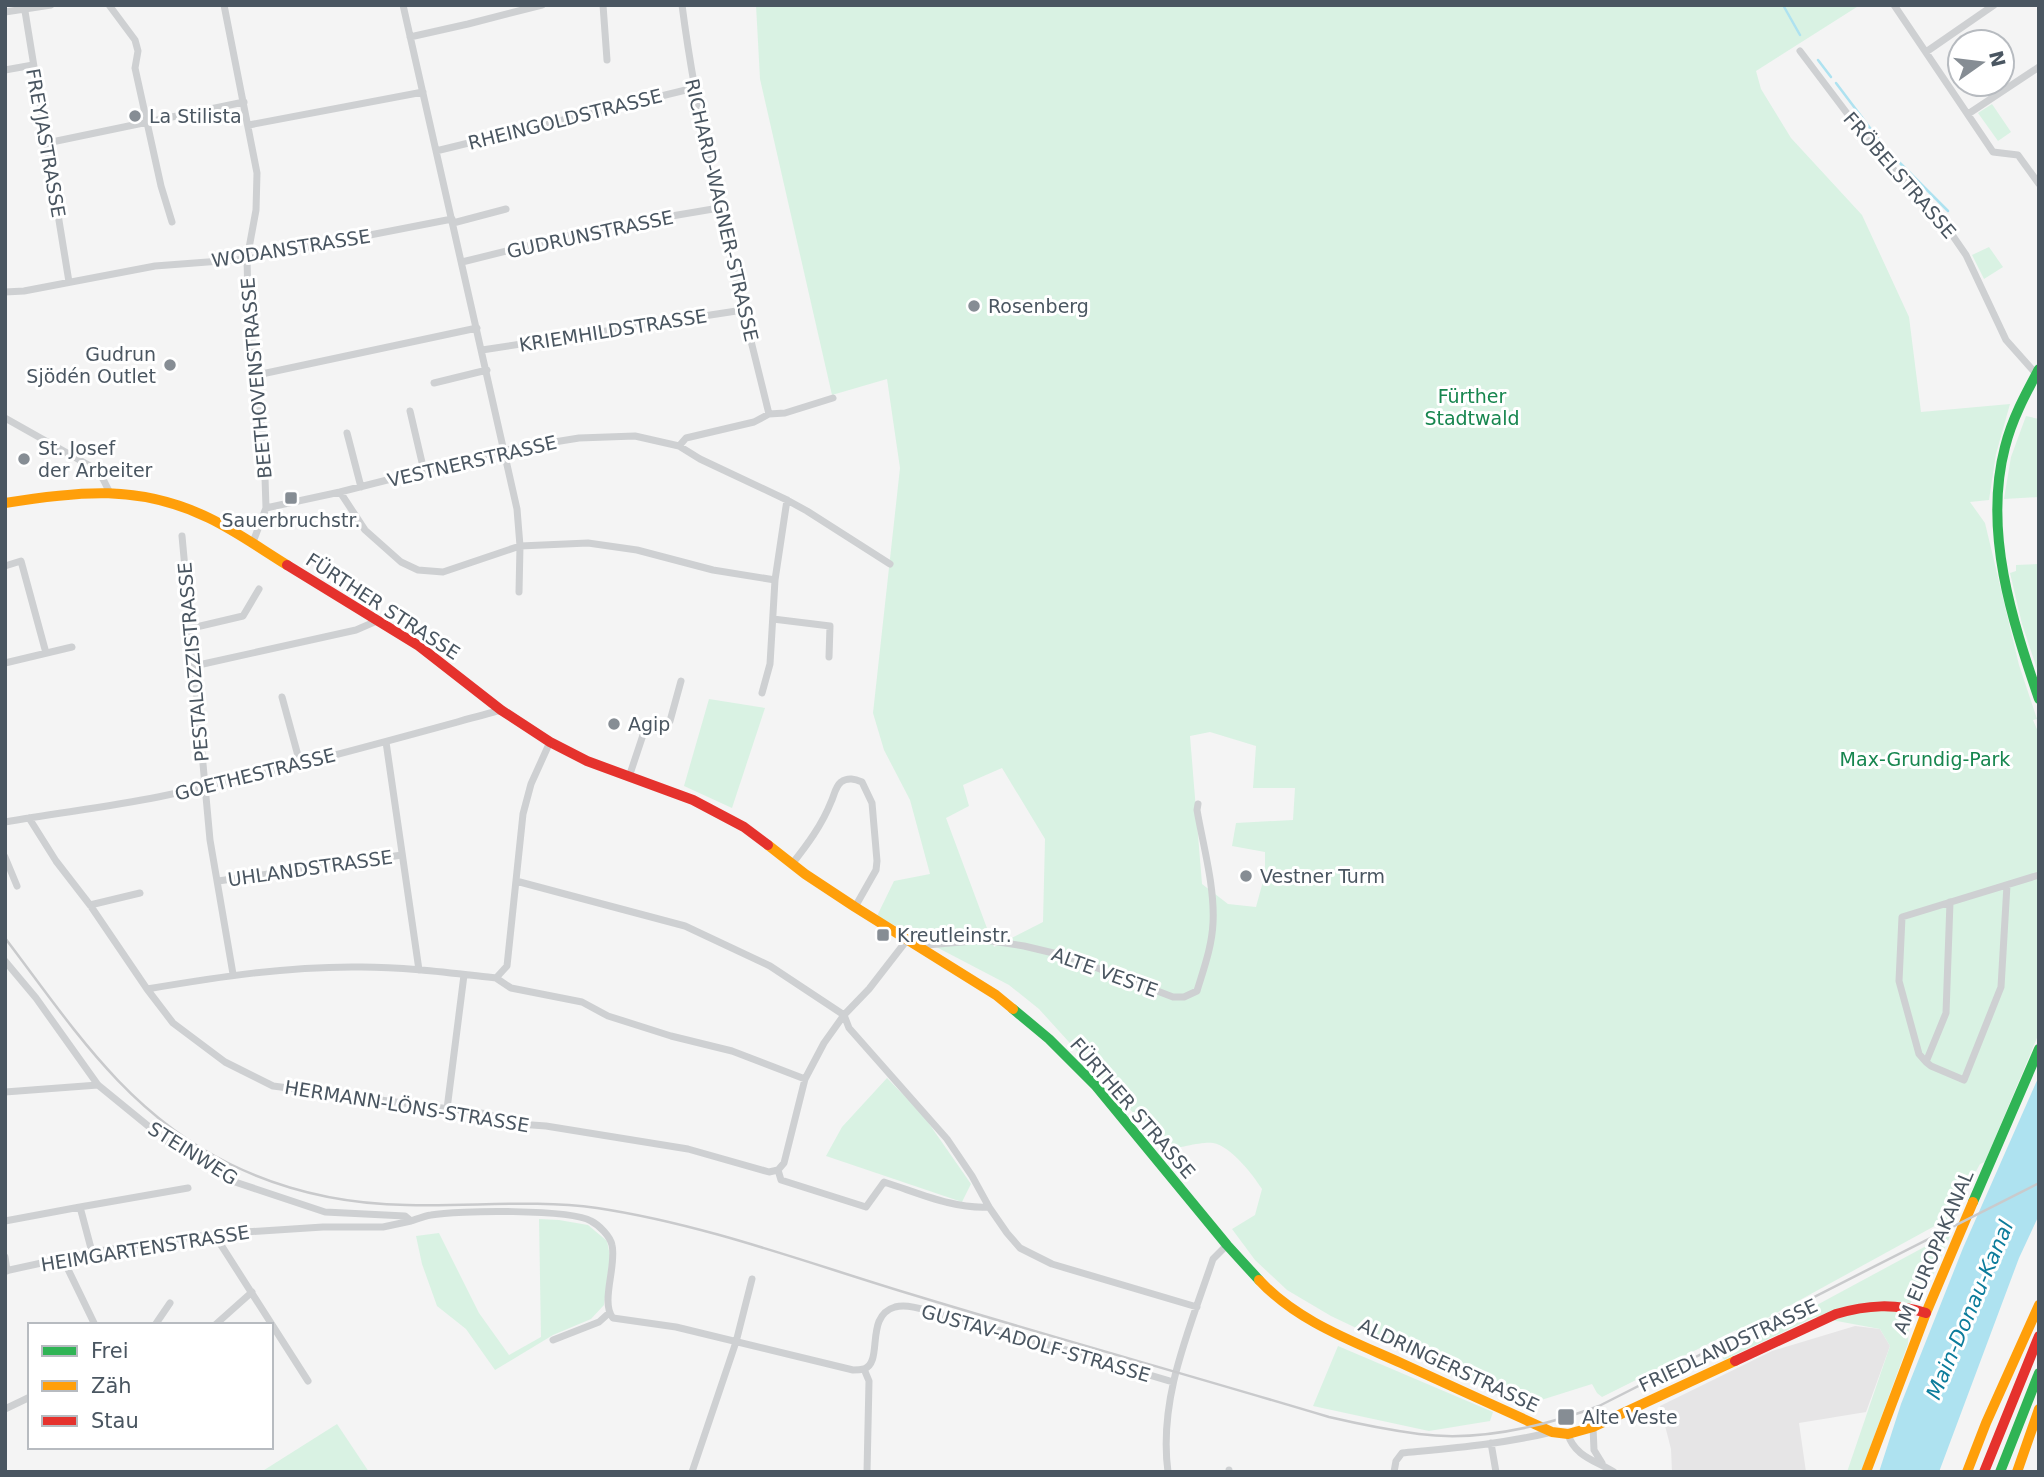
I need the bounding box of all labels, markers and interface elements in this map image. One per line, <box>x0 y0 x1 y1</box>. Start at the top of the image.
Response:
north arrow <box>1946 28 2016 98</box>
text: N <box>1985 49 2010 69</box>
street label: FREYJASTRASSE <box>22 67 70 219</box>
street label: RICHARD-WAGNER-STRASSE <box>681 76 763 344</box>
street label: RHEINGOLDSTRASSE <box>466 84 664 154</box>
place label: La Stilista <box>149 105 242 127</box>
street label: FRÖBELSTRASSE <box>1839 107 1961 243</box>
marker: La Stilista <box>127 108 143 124</box>
street label: GUDRUNSTRASSE <box>505 206 675 262</box>
street label: WODANSTRASSE <box>210 225 372 271</box>
street label: BEETHOVENSTRASSE <box>236 276 276 480</box>
place label: Rosenberg <box>988 295 1089 317</box>
marker: Rosenberg <box>966 298 982 314</box>
street label: KRIEMHILDSTRASSE <box>517 304 709 356</box>
place label: Gudrun Sjödén Outlet <box>26 343 156 387</box>
marker: Gudrun Sjödén Outlet <box>162 357 178 373</box>
park label: Fürther Stadtwald <box>1424 385 1520 429</box>
street label: VESTNERSTRASSE <box>385 431 559 491</box>
place label: St. Josef der Arbeiter <box>38 437 153 481</box>
marker: St. Josef der Arbeiter <box>16 451 32 467</box>
marker: Sauerbruchstr. <box>283 490 299 506</box>
place label: Sauerbruchstr. <box>221 509 361 531</box>
street label: FÜRTHER STRASSE <box>302 548 464 664</box>
street label: PESTALOZZISTRASSE <box>173 561 213 763</box>
place label: Agip <box>628 713 670 735</box>
marker: Agip <box>606 716 622 732</box>
street label: GOETHESTRASSE <box>172 743 338 805</box>
park label: Max-Grundig-Park <box>1840 748 2010 770</box>
street label: UHLANDSTRASSE <box>226 846 394 890</box>
place label: Vestner Turm <box>1260 865 1385 887</box>
marker: Vestner Turm <box>1238 868 1254 884</box>
place label: Kreutleinstr. <box>897 924 1012 946</box>
marker: Kreutleinstr. <box>875 927 891 943</box>
street label: ALTE VESTE <box>1049 943 1161 1001</box>
street label: FÜRTHER STRASSE <box>1066 1033 1200 1183</box>
street label: HERMANN-LÖNS-STRASSE <box>283 1076 531 1136</box>
street label: STEINWEG <box>144 1117 242 1189</box>
street label: AM EUROPAKANAL <box>1889 1166 1978 1337</box>
water label: Main-Donau-Kanal <box>1922 1217 2019 1403</box>
street label: HEIMGARTENSTRASSE <box>39 1221 251 1275</box>
street label: FRIEDLANDSTRASSE <box>1635 1294 1821 1396</box>
street label: GUSTAV-ADOLF-STRASSE <box>919 1300 1153 1386</box>
street label: ALDRINGERSTRASSE <box>1355 1314 1543 1416</box>
legend <box>28 1323 273 1449</box>
text: Frei <box>91 1339 128 1363</box>
text: Zäh <box>91 1374 132 1398</box>
place label: Alte Veste <box>1582 1406 1678 1428</box>
marker: Alte Veste <box>1556 1407 1576 1427</box>
text: Stau <box>91 1409 139 1433</box>

